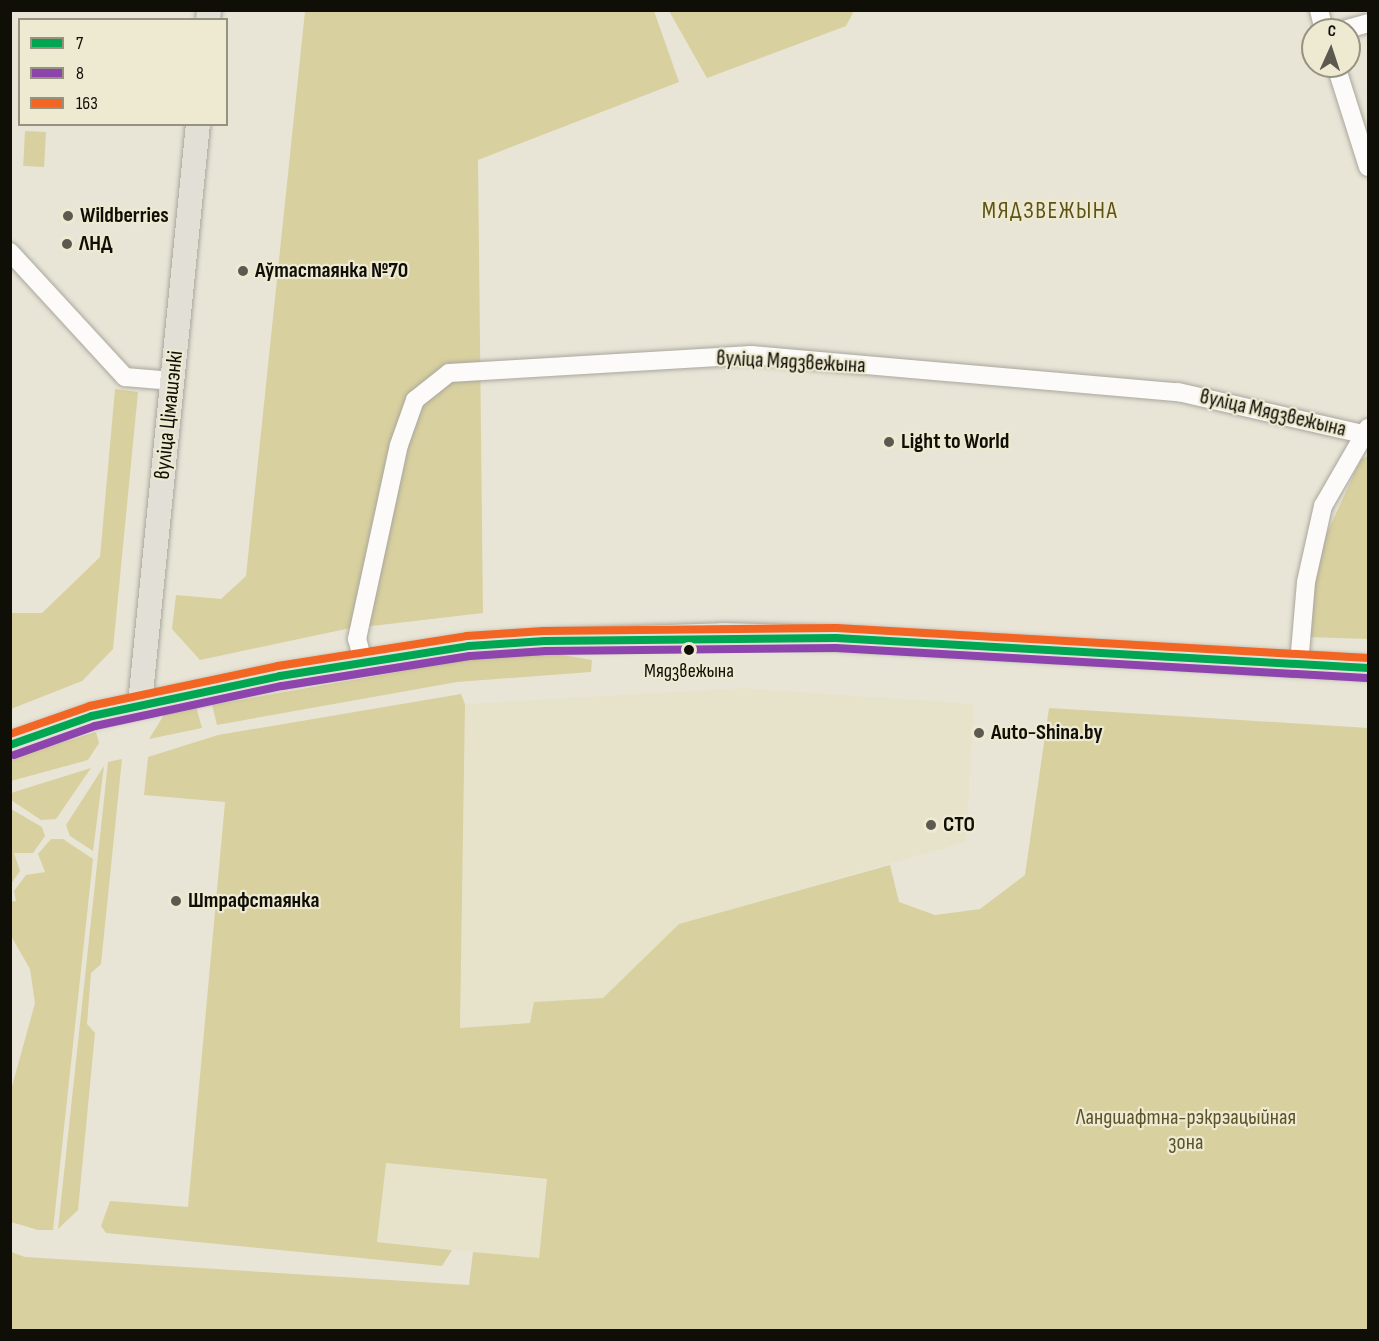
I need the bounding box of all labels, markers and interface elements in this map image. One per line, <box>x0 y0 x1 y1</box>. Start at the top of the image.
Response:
legend <box>18 18 228 126</box>
north arrow <box>1301 18 1361 78</box>
text: С <box>1327 22 1336 41</box>
text: 7 <box>76 33 83 54</box>
text: 8 <box>76 63 84 84</box>
text: 163 <box>76 93 98 114</box>
district label: МЯДЗВЕЖЫНА <box>982 197 1118 225</box>
place label: Wildberries <box>80 203 169 229</box>
marker: Wildberries <box>61 209 75 223</box>
place label: ЛНД <box>79 231 113 257</box>
marker: ЛНД <box>60 237 74 251</box>
place label: Аўтастаянка №70 <box>255 258 408 284</box>
marker: Аўтастаянка №70 <box>236 264 250 278</box>
street label: вуліца Мядзвежына <box>716 345 866 379</box>
street label: вуліца Цімашэнкі <box>149 349 189 481</box>
street label: вуліца Мядзвежына <box>1197 383 1349 443</box>
place label: Light to World <box>901 429 1009 455</box>
marker: Light to World <box>882 435 896 449</box>
marker: Мядзвежына <box>683 644 695 656</box>
place label: Мядзвежына <box>644 659 734 683</box>
place label: Auto-Shina.by <box>991 720 1103 746</box>
marker: Auto-Shina.by <box>972 726 986 740</box>
place label: СТО <box>943 812 975 838</box>
marker: СТО <box>924 818 938 832</box>
place label: Штрафстаянка <box>188 888 319 914</box>
marker: Штрафстаянка <box>169 894 183 908</box>
park label: Ландшафтна-рэкрэацыйная зона <box>1076 1104 1296 1156</box>

